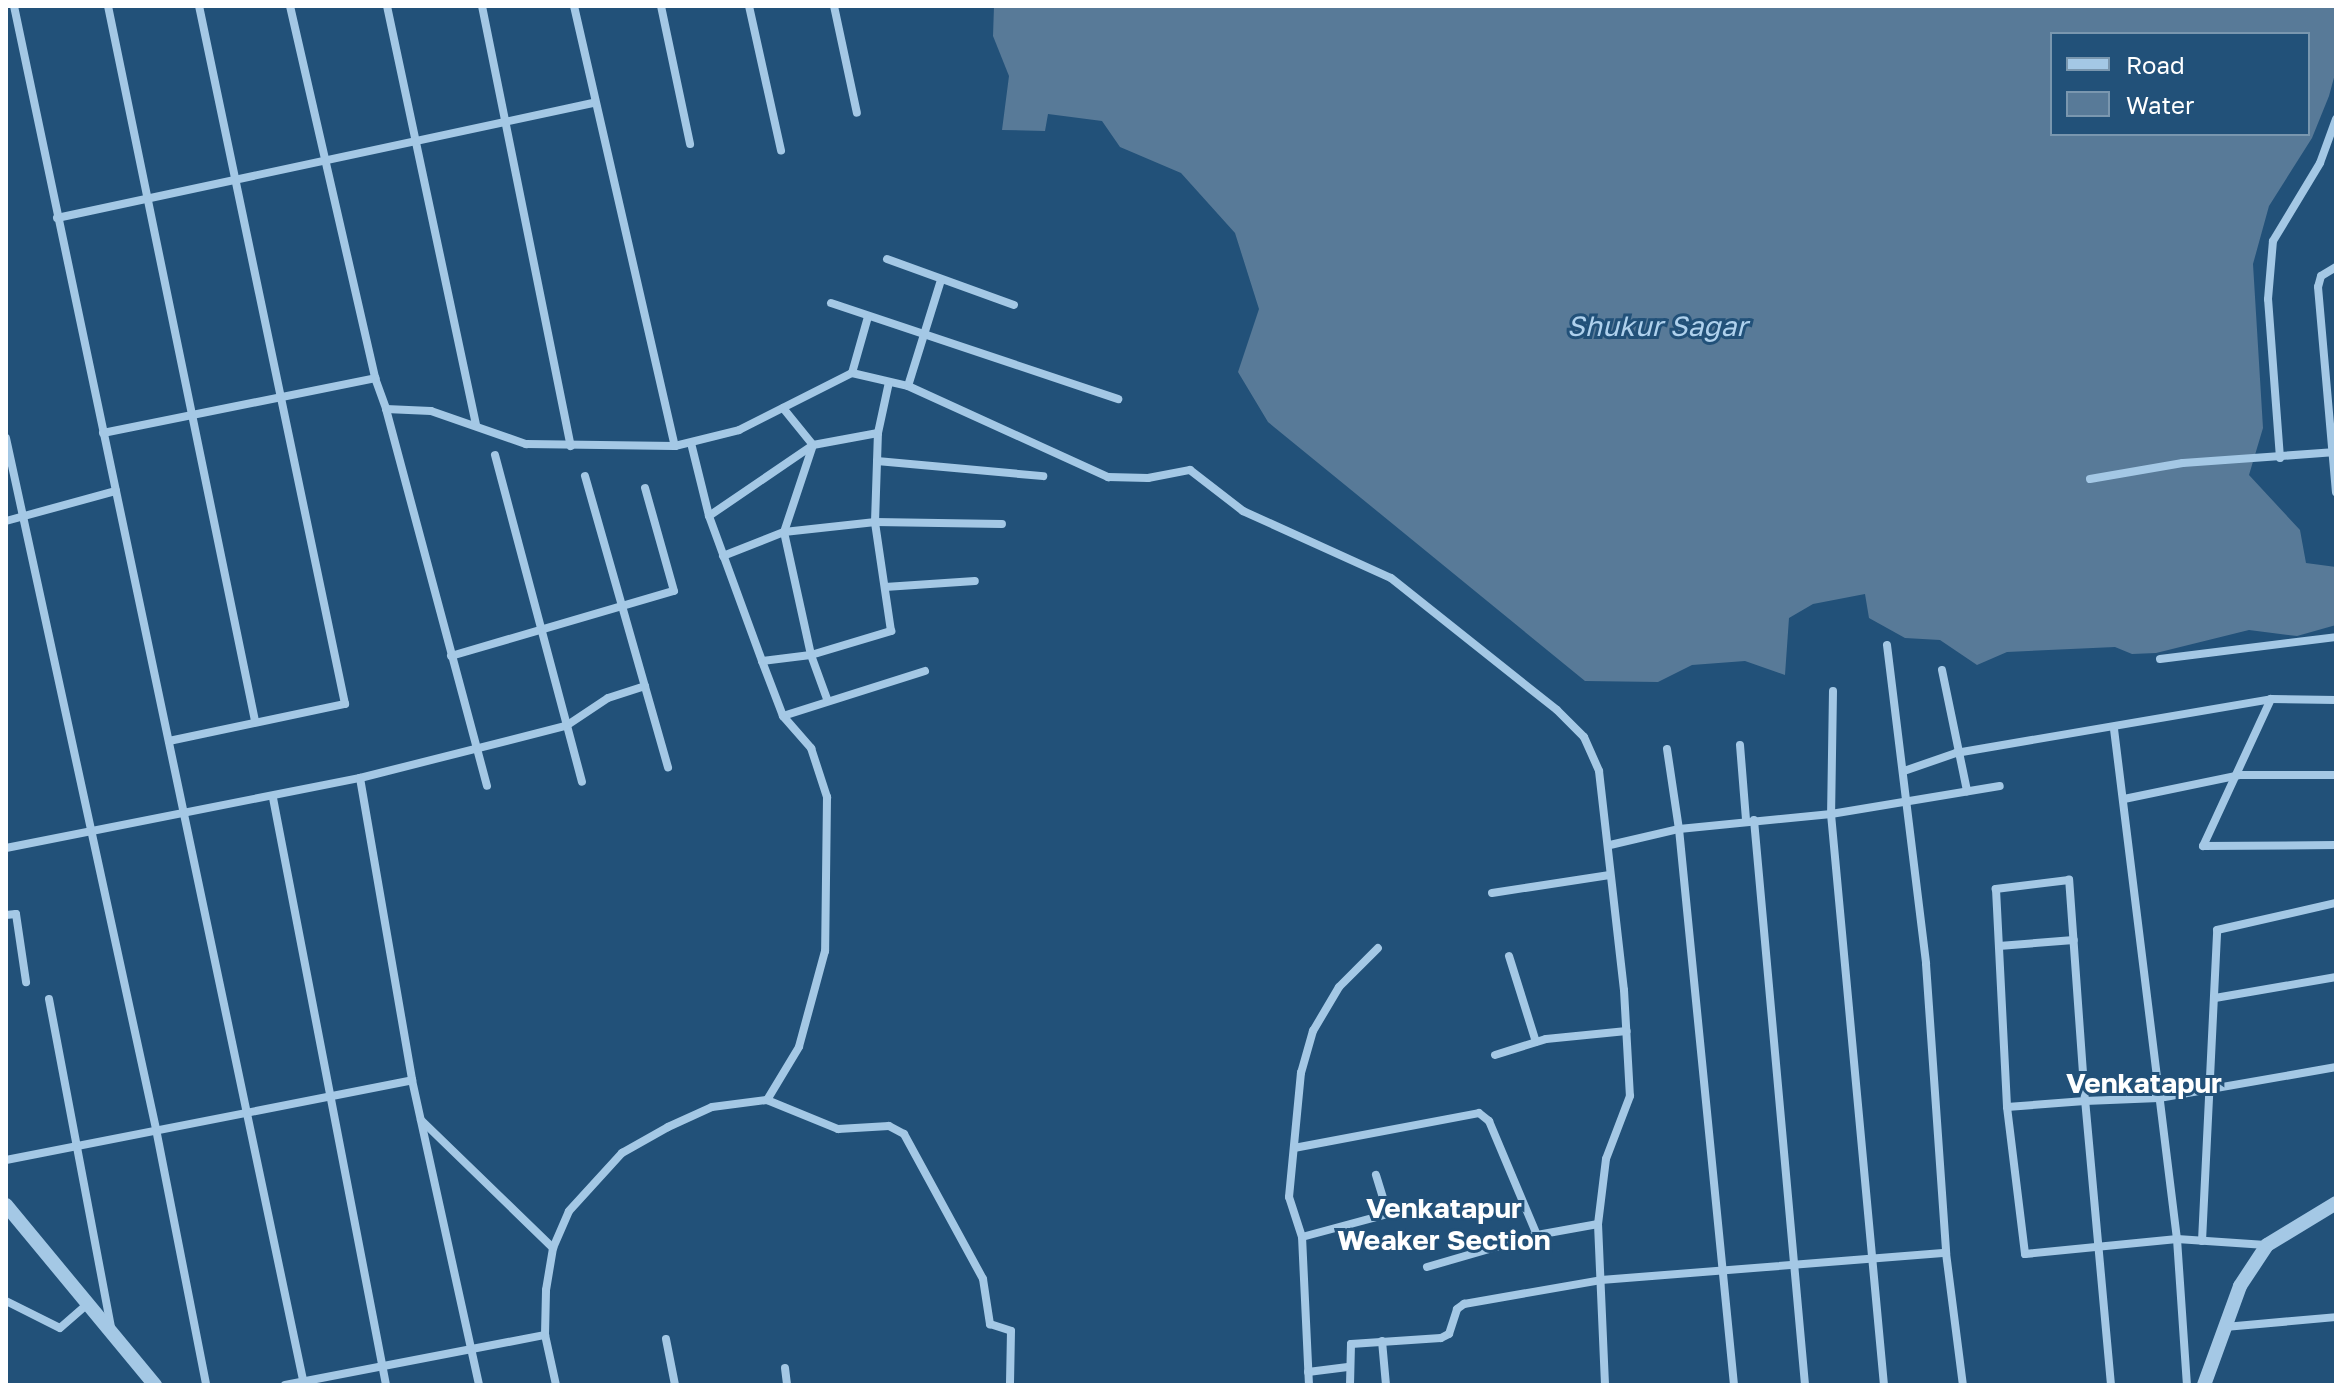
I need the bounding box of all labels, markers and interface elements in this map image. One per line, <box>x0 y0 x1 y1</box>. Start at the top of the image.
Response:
legend <box>2050 32 2310 136</box>
text: Road <box>2126 50 2185 79</box>
text: Water <box>2126 90 2194 119</box>
water label: Shukur Sagar <box>1567 309 1747 343</box>
district label: Venkatapur <box>2066 1066 2222 1100</box>
district label: Venkatapur Weaker Section <box>1337 1191 1551 1257</box>

